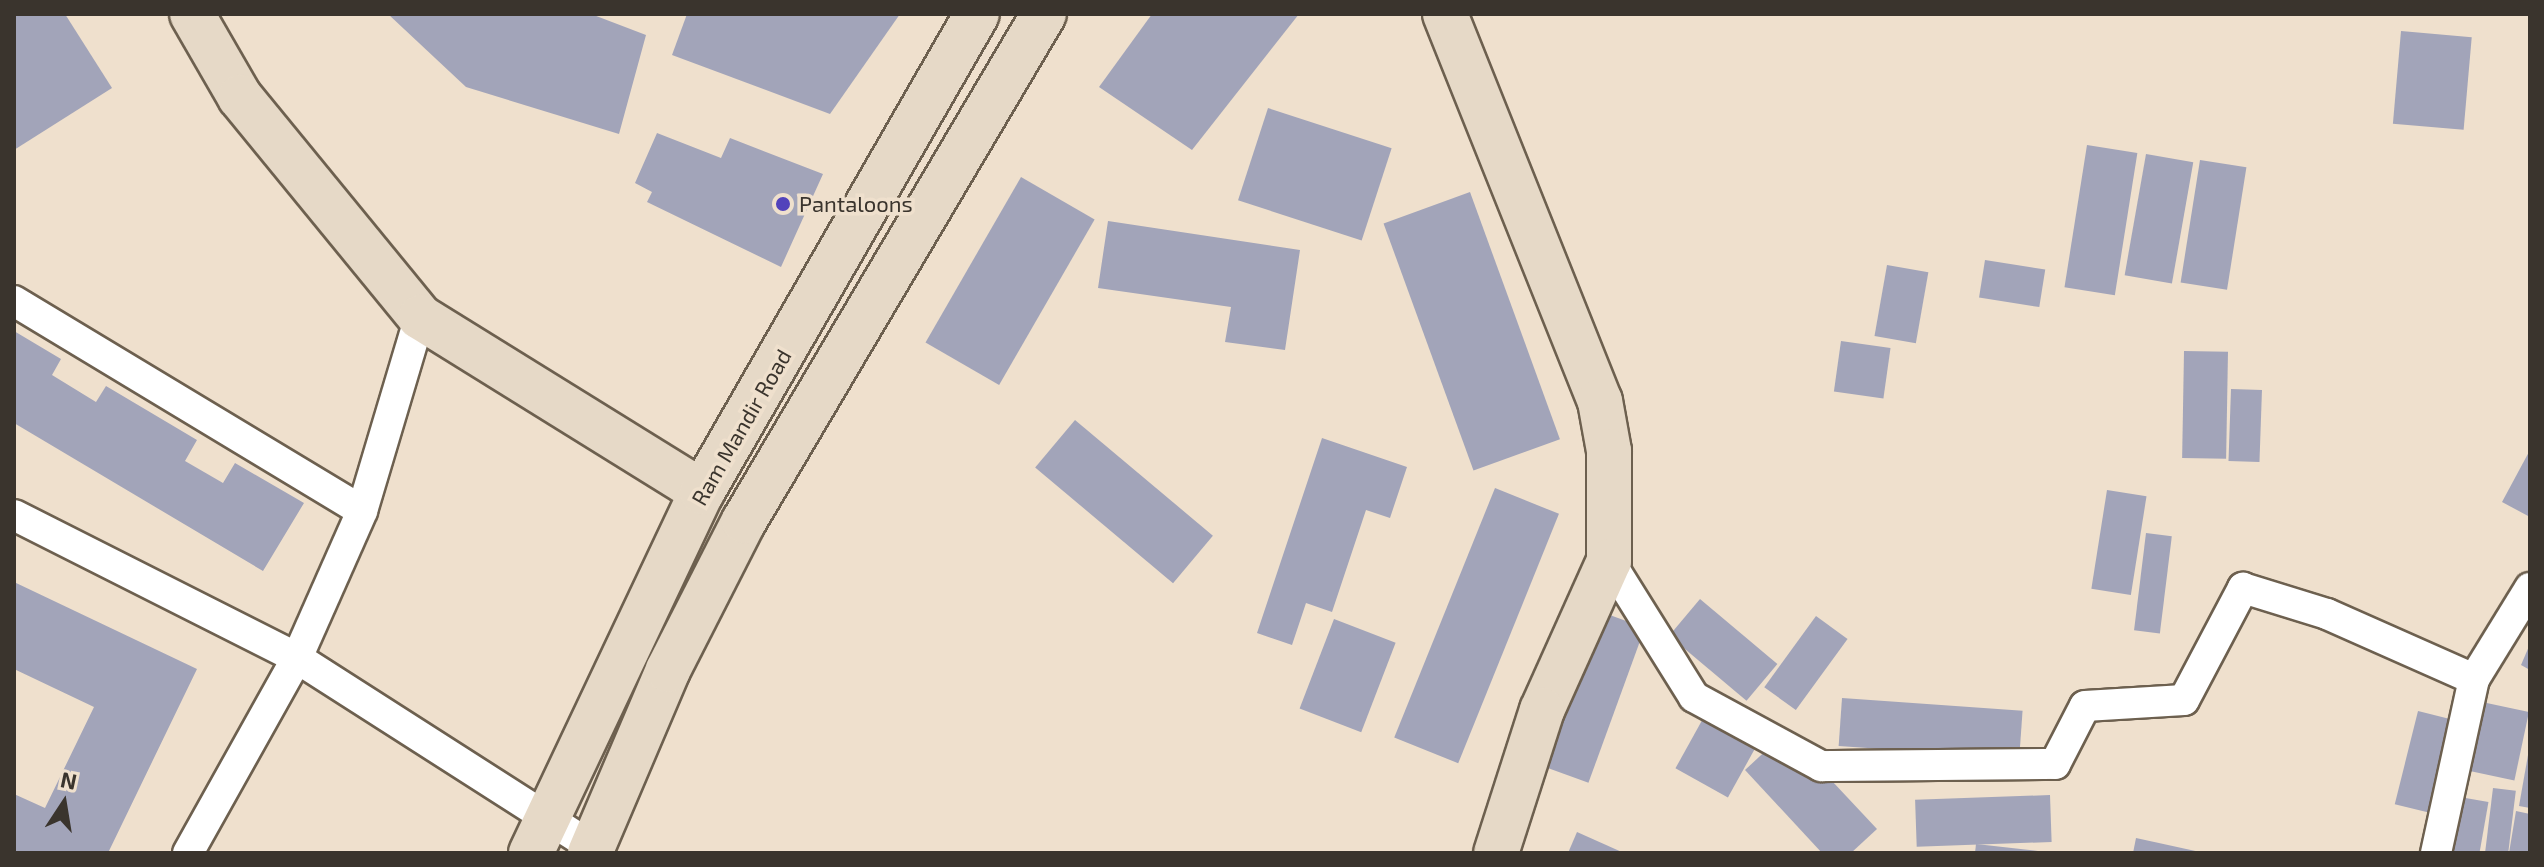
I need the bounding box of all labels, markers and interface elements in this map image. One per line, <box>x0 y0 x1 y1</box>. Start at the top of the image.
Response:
place label: Pantaloons <box>799 191 913 217</box>
marker: Pantaloons <box>774 195 792 213</box>
street label: Ram Mandir Road <box>685 344 797 510</box>
north arrow <box>24 763 104 843</box>
text: N <box>59 765 79 794</box>

